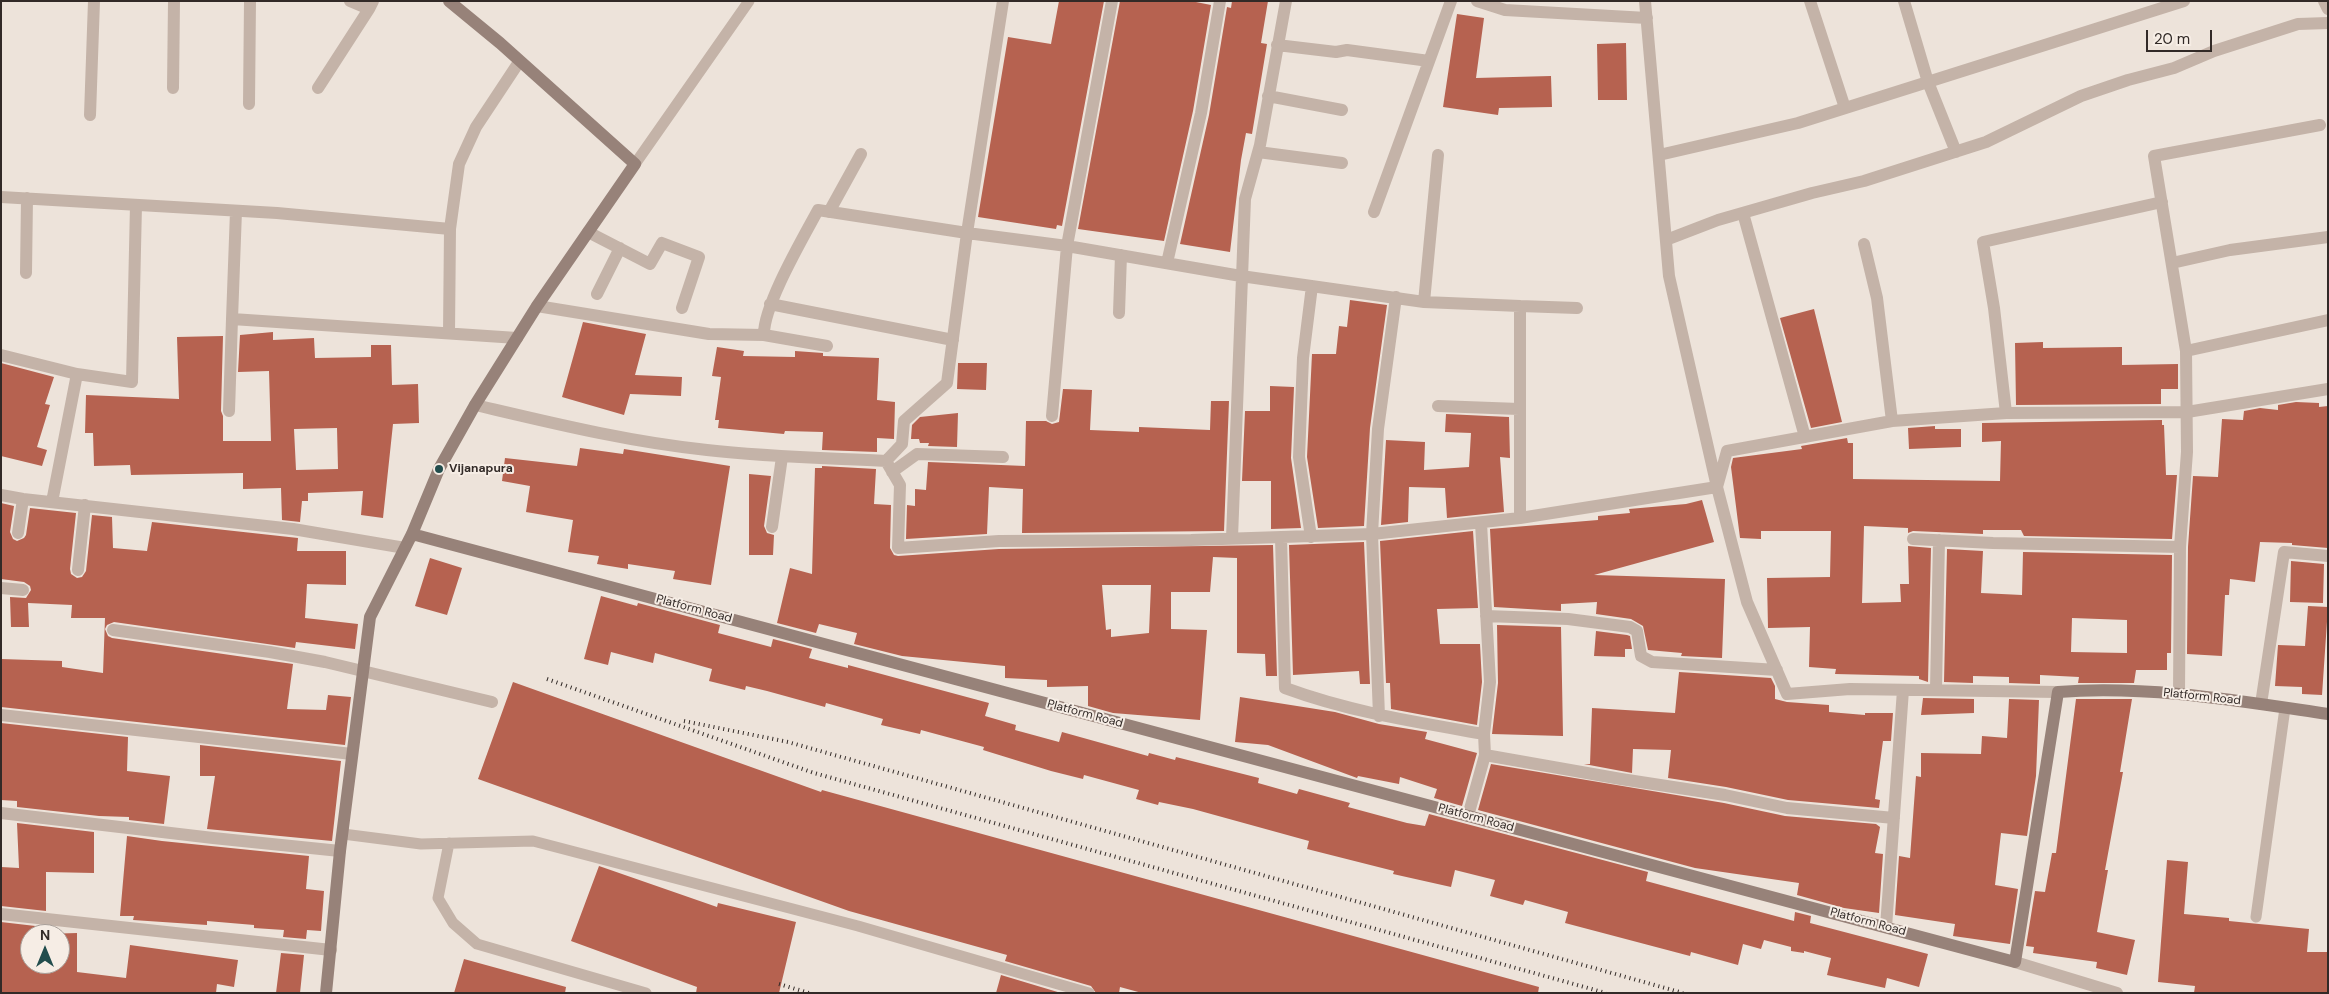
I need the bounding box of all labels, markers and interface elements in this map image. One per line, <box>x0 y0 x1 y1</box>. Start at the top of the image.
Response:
scale bar <box>2149 20 2215 52</box>
text: 20 m <box>2154 29 2190 49</box>
place label: Vijanapura <box>449 462 513 476</box>
marker: Vijanapura <box>433 463 445 475</box>
street label: Platform Road <box>655 592 733 626</box>
street label: Platform Road <box>2163 686 2241 708</box>
street label: Platform Road <box>1046 697 1124 731</box>
street label: Platform Road <box>1437 801 1515 835</box>
street label: Platform Road <box>1829 905 1907 939</box>
north arrow <box>20 924 70 974</box>
text: N <box>40 926 50 944</box>

